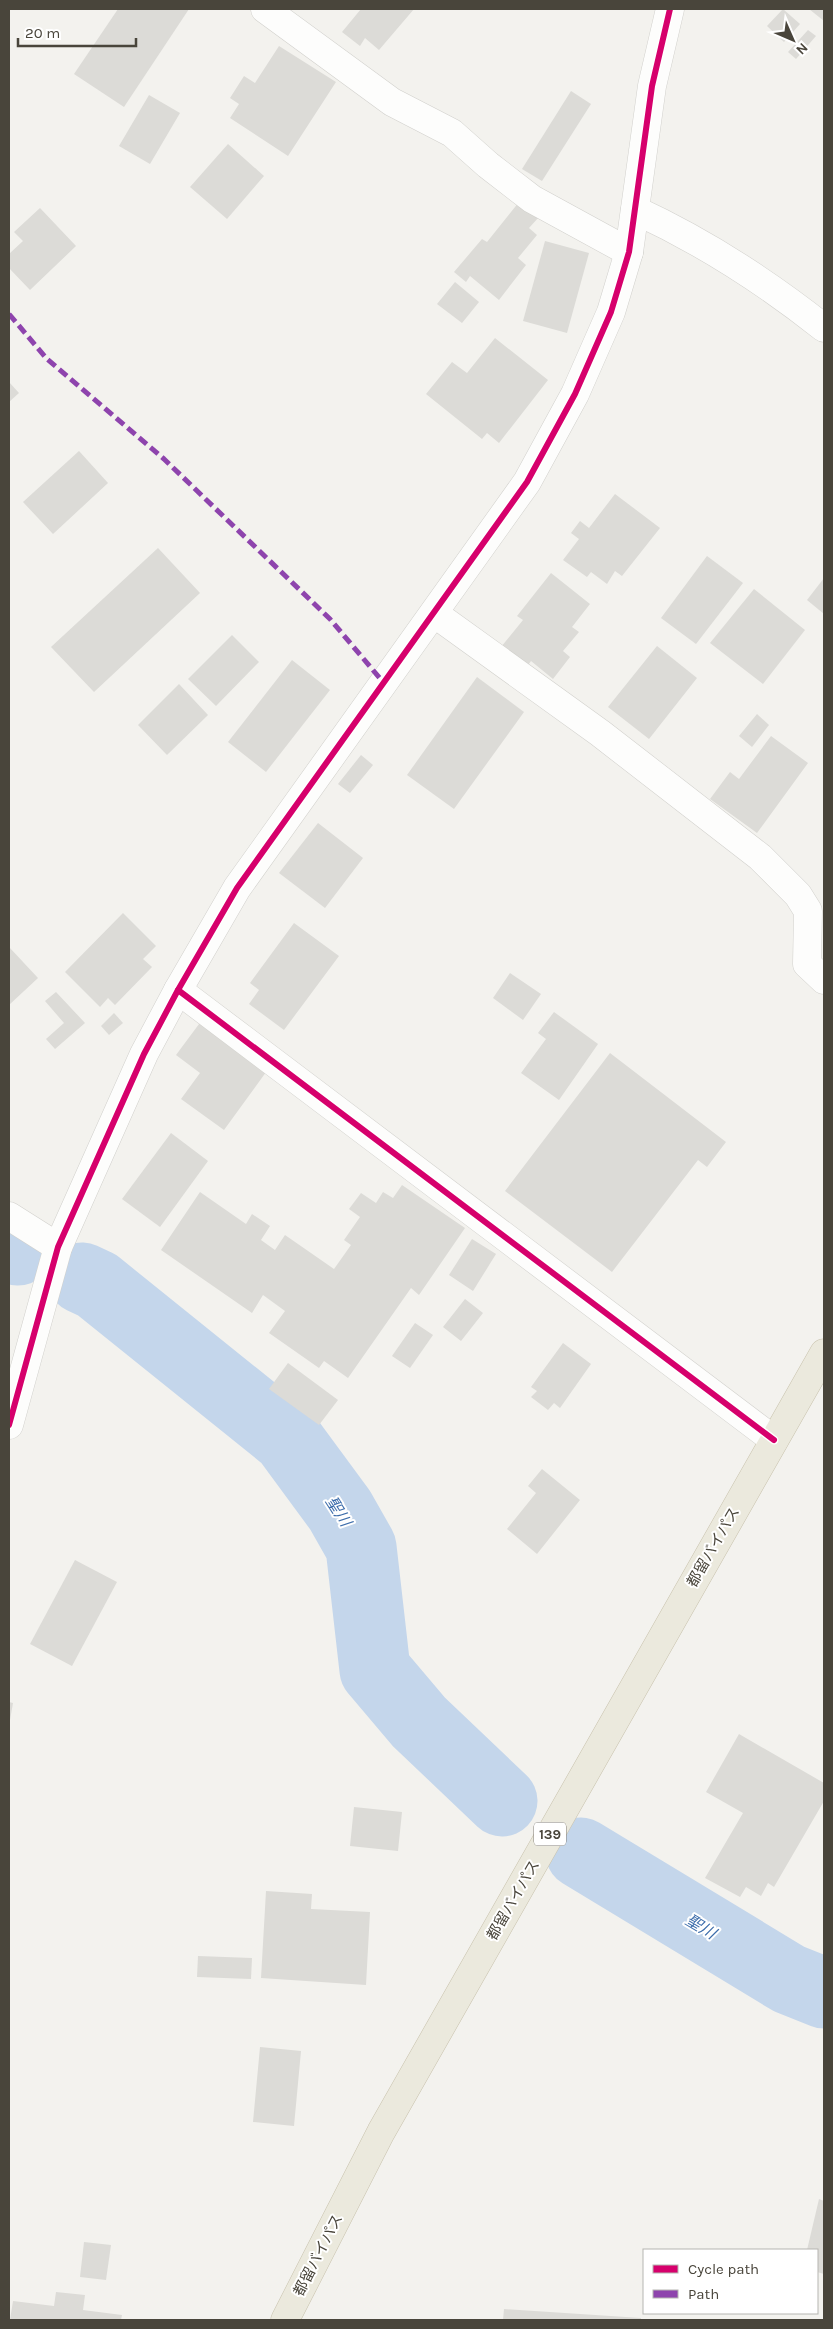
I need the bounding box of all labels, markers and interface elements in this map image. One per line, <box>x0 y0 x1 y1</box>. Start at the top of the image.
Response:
scale bar <box>18 15 135 47</box>
north arrow <box>768 15 818 65</box>
text: 20 m <box>25 24 60 42</box>
text: N <box>792 39 811 58</box>
water label: 聖川 <box>322 1493 356 1532</box>
street label: 都留バイパス <box>683 1504 743 1590</box>
road number: 139 <box>534 1822 566 1846</box>
street label: 都留バイパス <box>483 1857 543 1943</box>
water label: 聖川 <box>682 1910 721 1944</box>
street label: 都留バイパス <box>290 2211 346 2299</box>
legend <box>643 2249 818 2314</box>
text: Cycle path <box>688 2260 759 2278</box>
text: Path <box>688 2285 719 2303</box>

